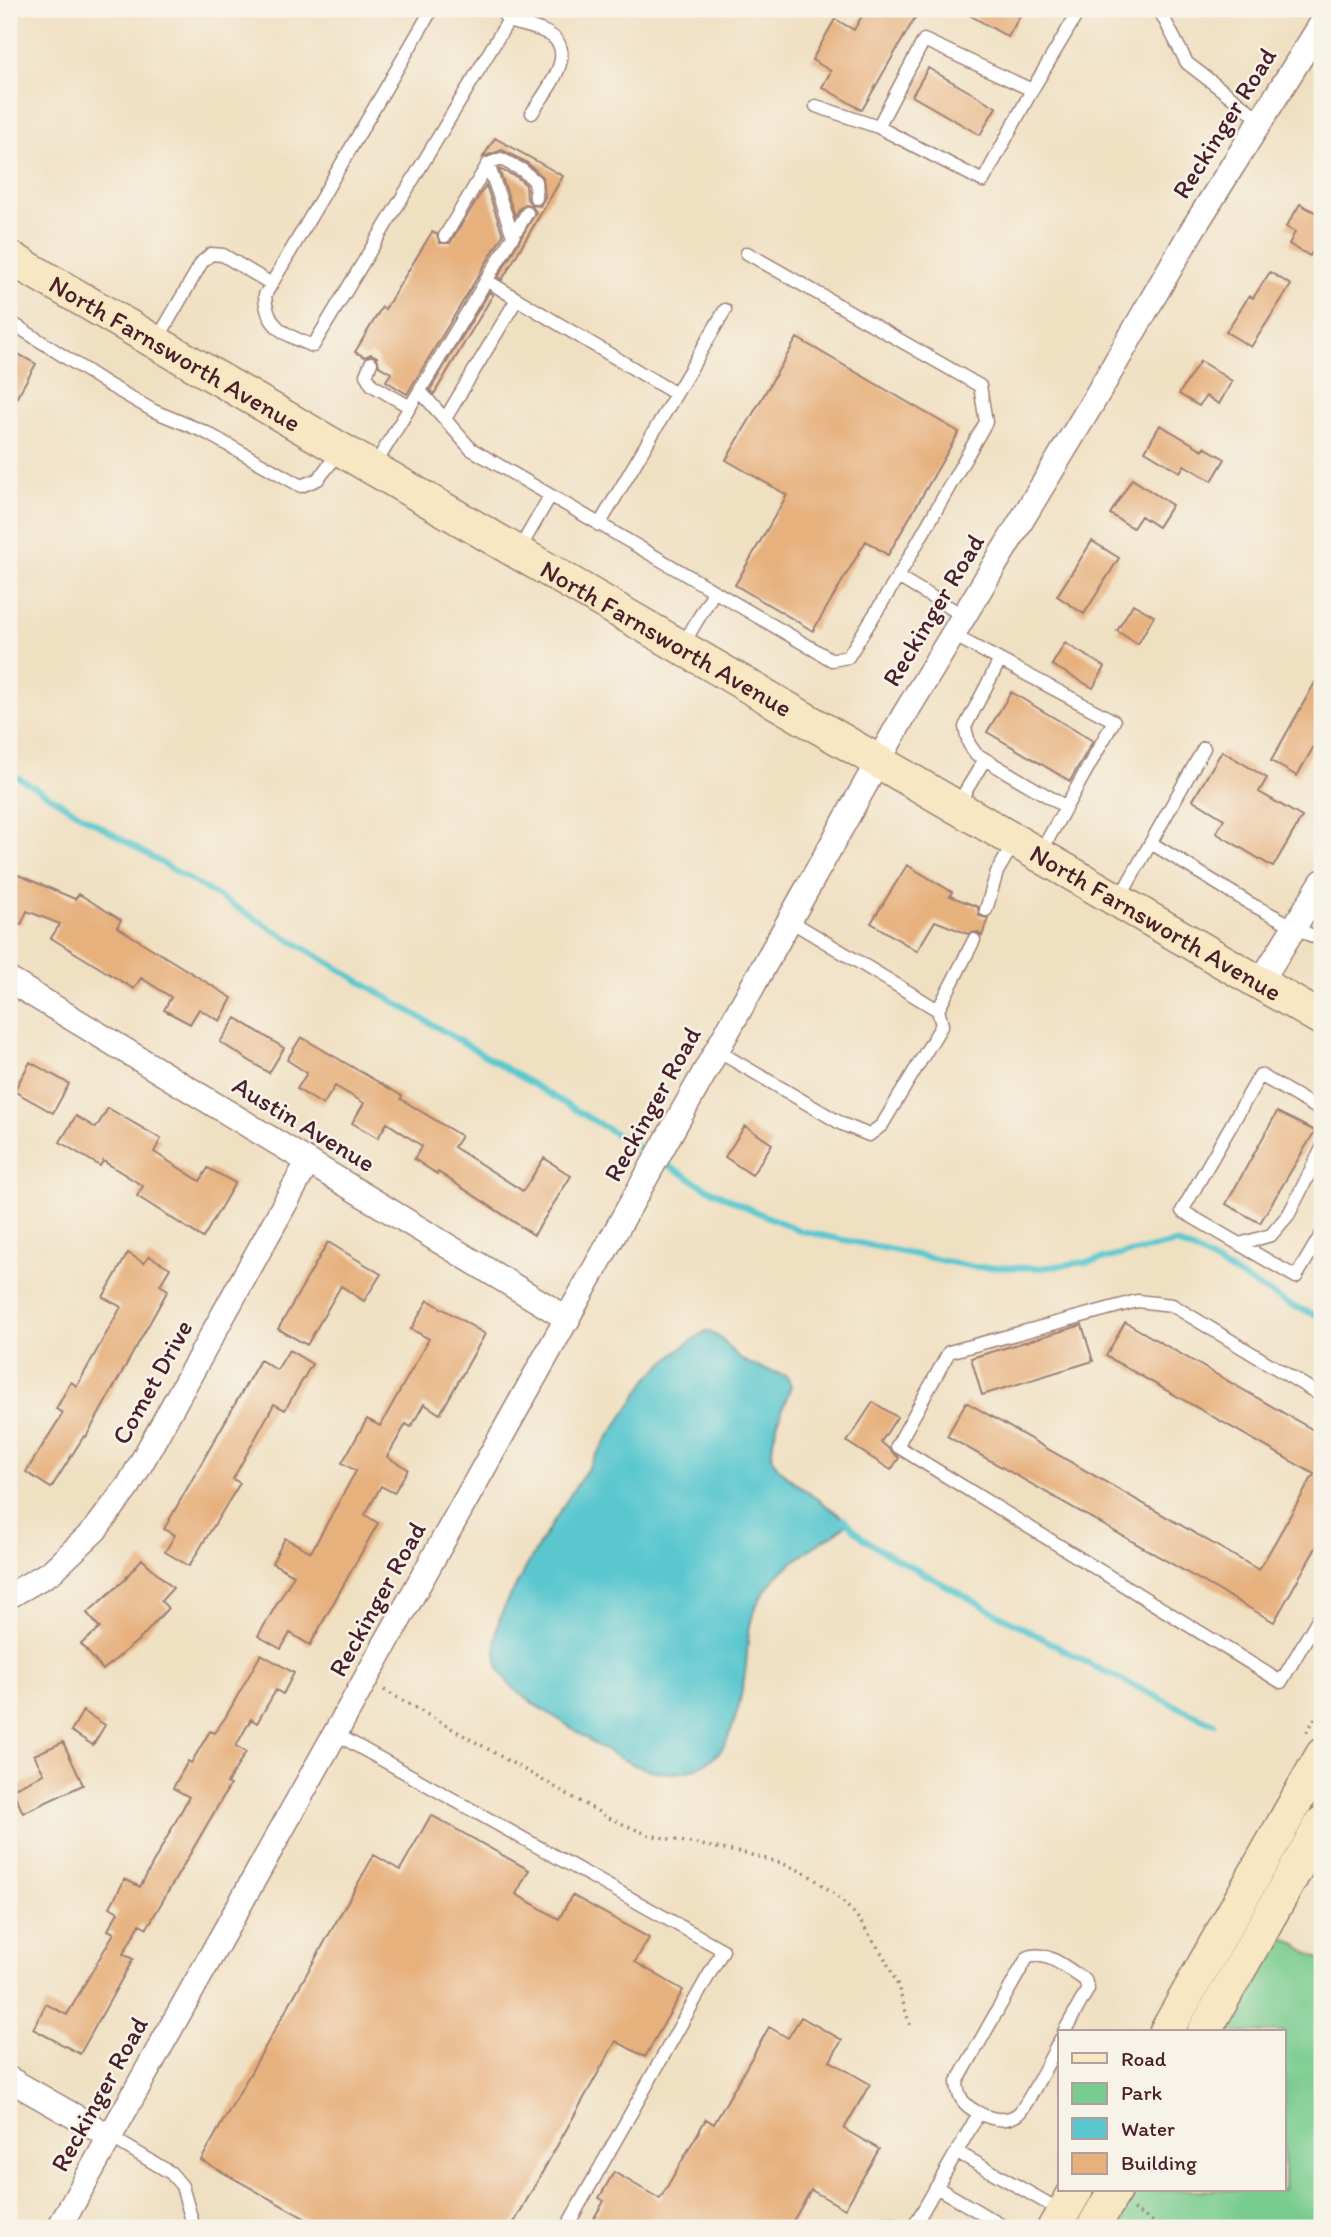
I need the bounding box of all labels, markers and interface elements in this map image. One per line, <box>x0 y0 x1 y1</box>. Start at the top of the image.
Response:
street label: Reckinger Road <box>1165 42 1283 204</box>
street label: North Farnsworth Avenue <box>43 268 307 439</box>
street label: Reckinger Road <box>875 528 991 692</box>
street label: North Farnsworth Avenue <box>535 553 798 724</box>
street label: North Farnsworth Avenue <box>1024 837 1287 1008</box>
street label: Reckinger Road <box>596 1021 708 1187</box>
street label: Austin Avenue <box>227 1069 381 1179</box>
street label: Comet Drive <box>105 1314 199 1450</box>
street label: Reckinger Road <box>321 1516 433 1682</box>
street label: Reckinger Road <box>43 2011 155 2177</box>
legend <box>1058 2030 1286 2192</box>
text: Road <box>1121 2046 1167 2071</box>
text: Park <box>1121 2080 1163 2105</box>
text: Water <box>1121 2116 1175 2141</box>
text: Building <box>1121 2150 1197 2175</box>

